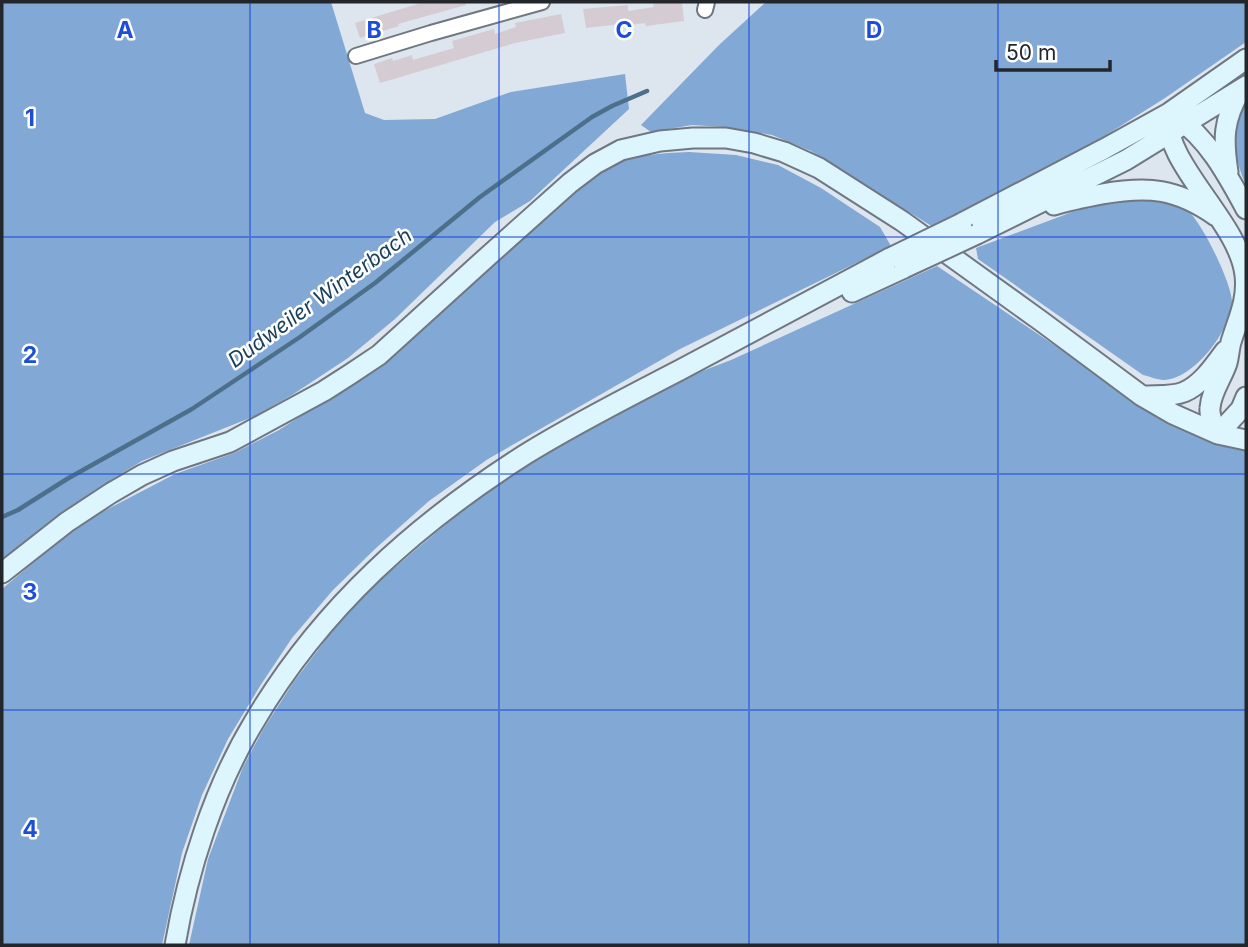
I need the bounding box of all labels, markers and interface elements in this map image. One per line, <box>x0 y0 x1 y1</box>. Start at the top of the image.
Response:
text: A <box>116 16 134 44</box>
text: B <box>366 16 382 44</box>
text: C <box>615 16 633 44</box>
text: D <box>866 16 882 44</box>
scale bar <box>996 28 1110 72</box>
text: 50 m <box>1006 40 1056 65</box>
text: 1 <box>25 104 35 132</box>
water label: Dudweiler Winterbach <box>223 223 416 373</box>
text: 2 <box>23 341 37 369</box>
text: 3 <box>23 578 37 606</box>
text: 4 <box>22 815 38 843</box>

